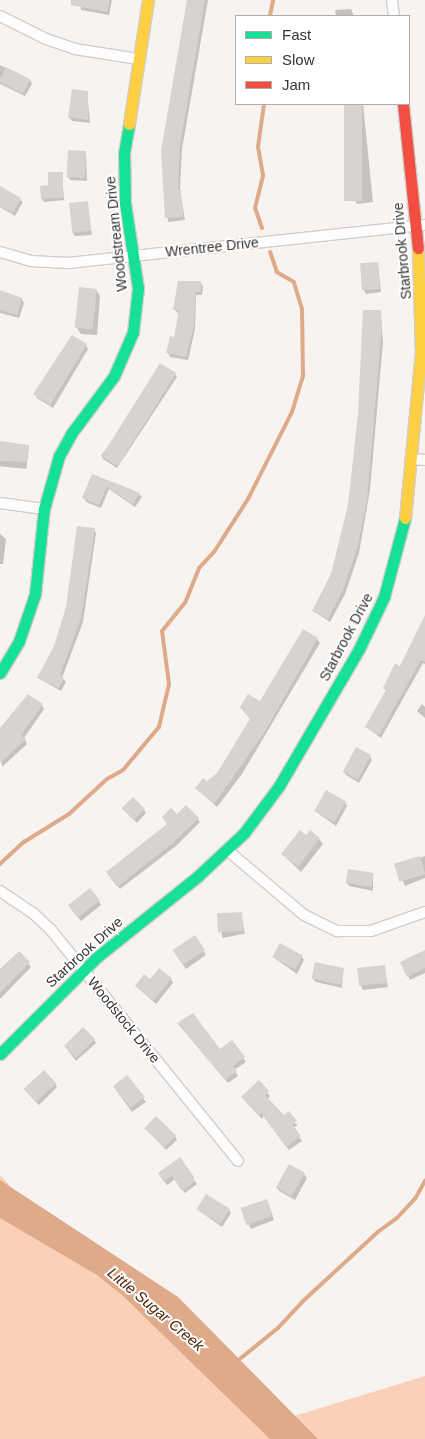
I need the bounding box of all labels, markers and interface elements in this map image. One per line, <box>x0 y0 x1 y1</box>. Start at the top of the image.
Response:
legend <box>235 15 410 105</box>
text: Fast <box>282 26 311 43</box>
text: Slow <box>282 51 315 68</box>
text: Jam <box>282 76 310 93</box>
street label: Woodstream Drive <box>102 176 130 292</box>
street label: Starbrook Drive <box>389 202 415 300</box>
street label: Wrentree Drive <box>164 234 260 260</box>
street label: Starbrook Drive <box>316 590 376 684</box>
street label: Starbrook Drive <box>42 913 126 991</box>
street label: Woodstock Drive <box>84 974 164 1066</box>
water label: Little Sugar Creek <box>104 1264 208 1354</box>

